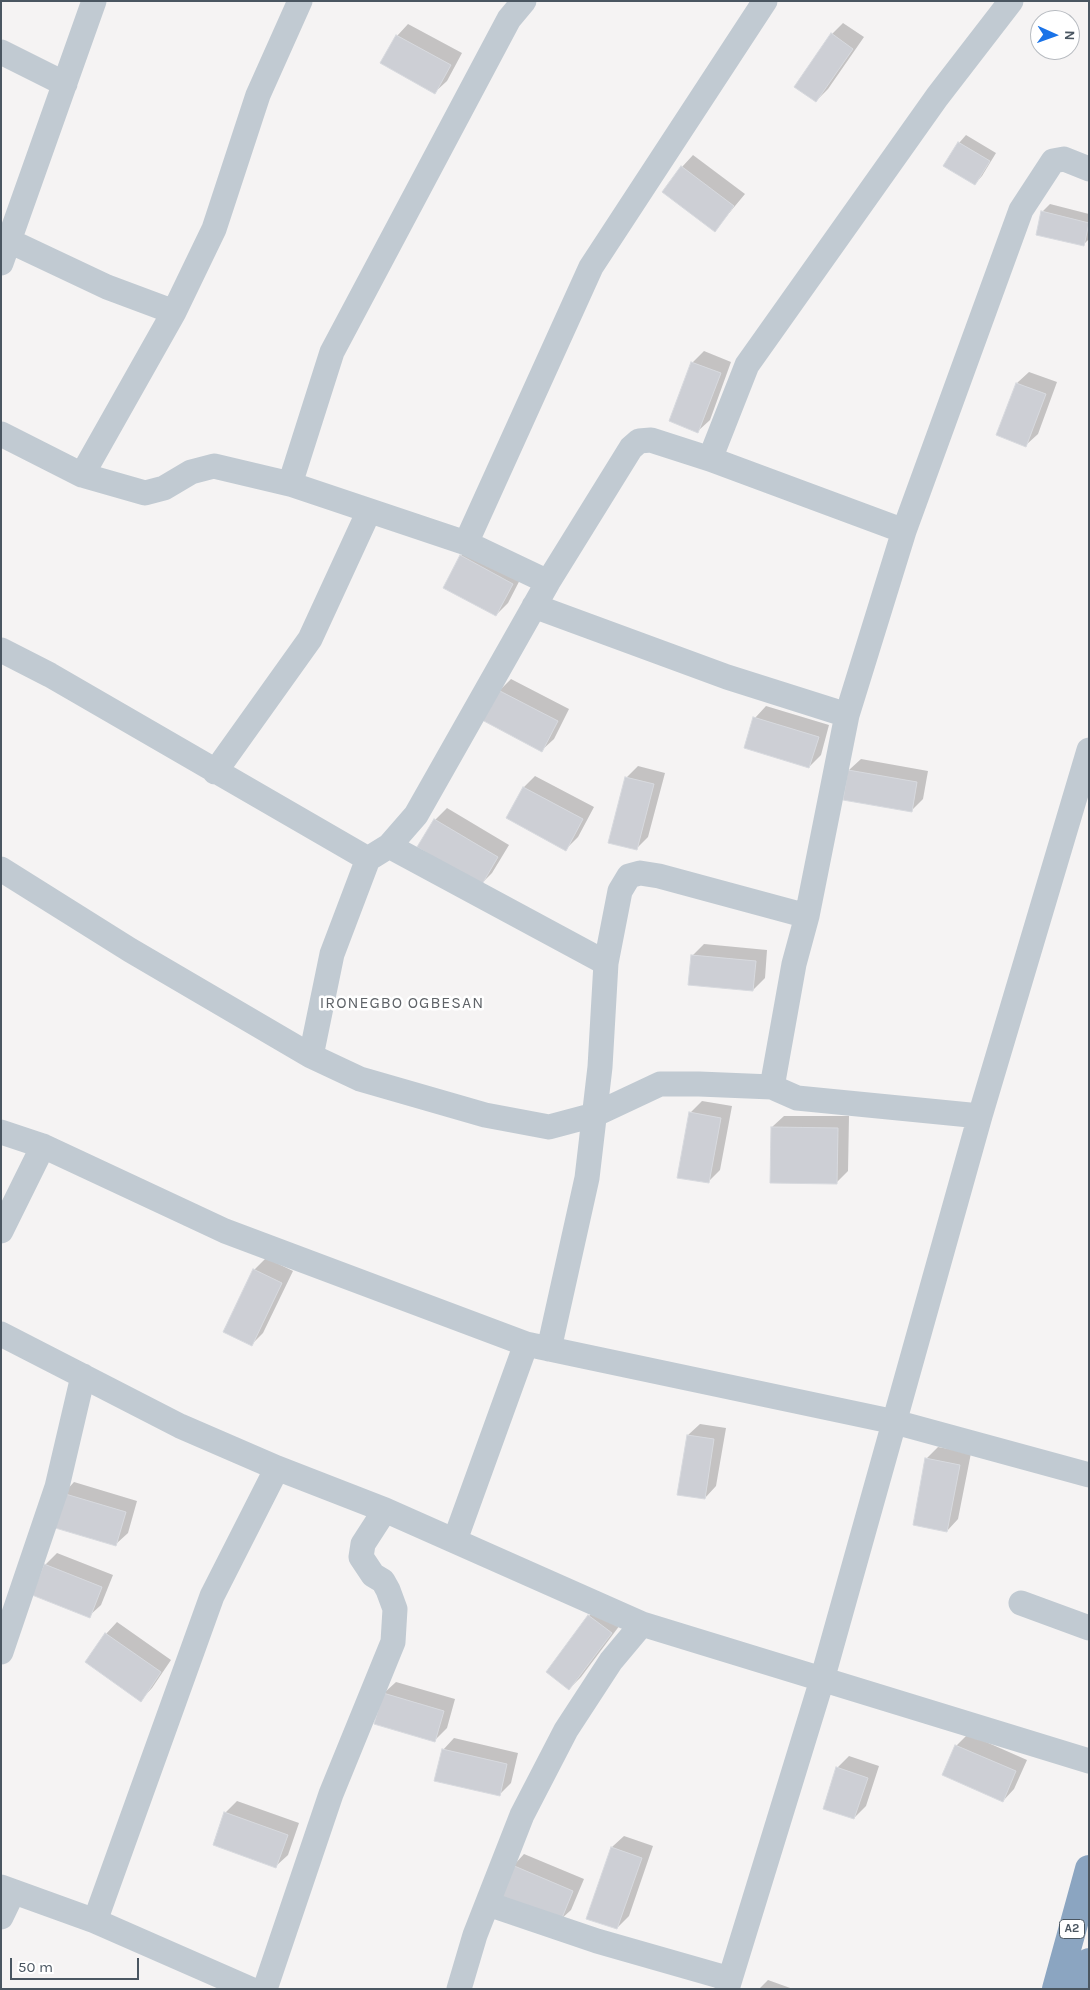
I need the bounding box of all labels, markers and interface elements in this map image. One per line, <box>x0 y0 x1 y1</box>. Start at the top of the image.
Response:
north arrow <box>1030 10 1080 60</box>
text: N <box>1061 30 1078 41</box>
district label: IRONEGBO OGBESAN <box>318 993 486 1013</box>
road number: A2 <box>1060 1920 1084 1938</box>
scale bar <box>12 1948 141 1980</box>
text: 50 m <box>18 1958 53 1976</box>

